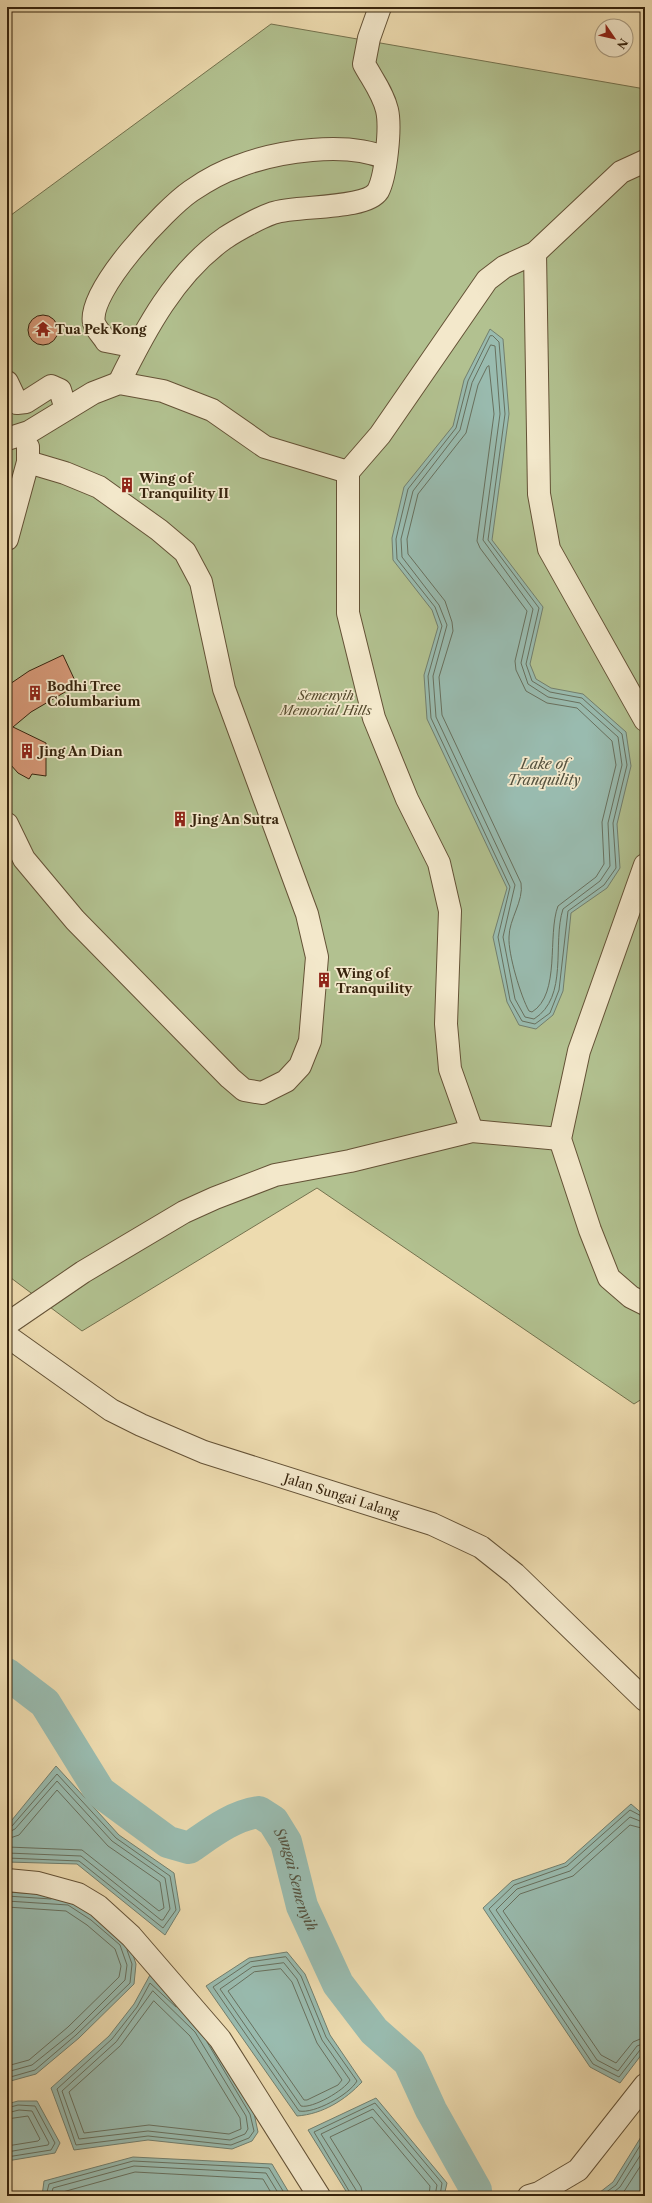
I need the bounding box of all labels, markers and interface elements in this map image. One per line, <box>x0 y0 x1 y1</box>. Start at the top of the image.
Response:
north arrow <box>594 18 634 58</box>
text: N <box>614 36 631 52</box>
temple icon: Tua Pek Kong <box>34 320 52 338</box>
place label: Tua Pek Kong <box>55 321 147 337</box>
place label: Wing of Tranquility II <box>138 470 229 501</box>
building icon: Wing of Tranquility II <box>118 476 136 494</box>
place label: Bodhi Tree Columbarium <box>47 678 140 709</box>
building icon: Bodhi Tree Columbarium <box>26 684 44 702</box>
park label: Semenyih Memorial Hills <box>278 687 372 718</box>
building icon: Jing An Dian <box>18 742 36 760</box>
place label: Jing An Dian <box>37 743 123 759</box>
water label: Lake of Tranquility <box>508 755 580 789</box>
building icon: Jing An Sutra <box>171 810 189 828</box>
place label: Jing An Sutra <box>190 811 280 827</box>
place label: Wing of Tranquility <box>335 965 413 996</box>
building icon: Wing of Tranquility <box>315 971 333 989</box>
street label: Jalan Sungai Lalang <box>280 1469 401 1521</box>
water label: Sungai Semenyih <box>270 1823 321 1934</box>

